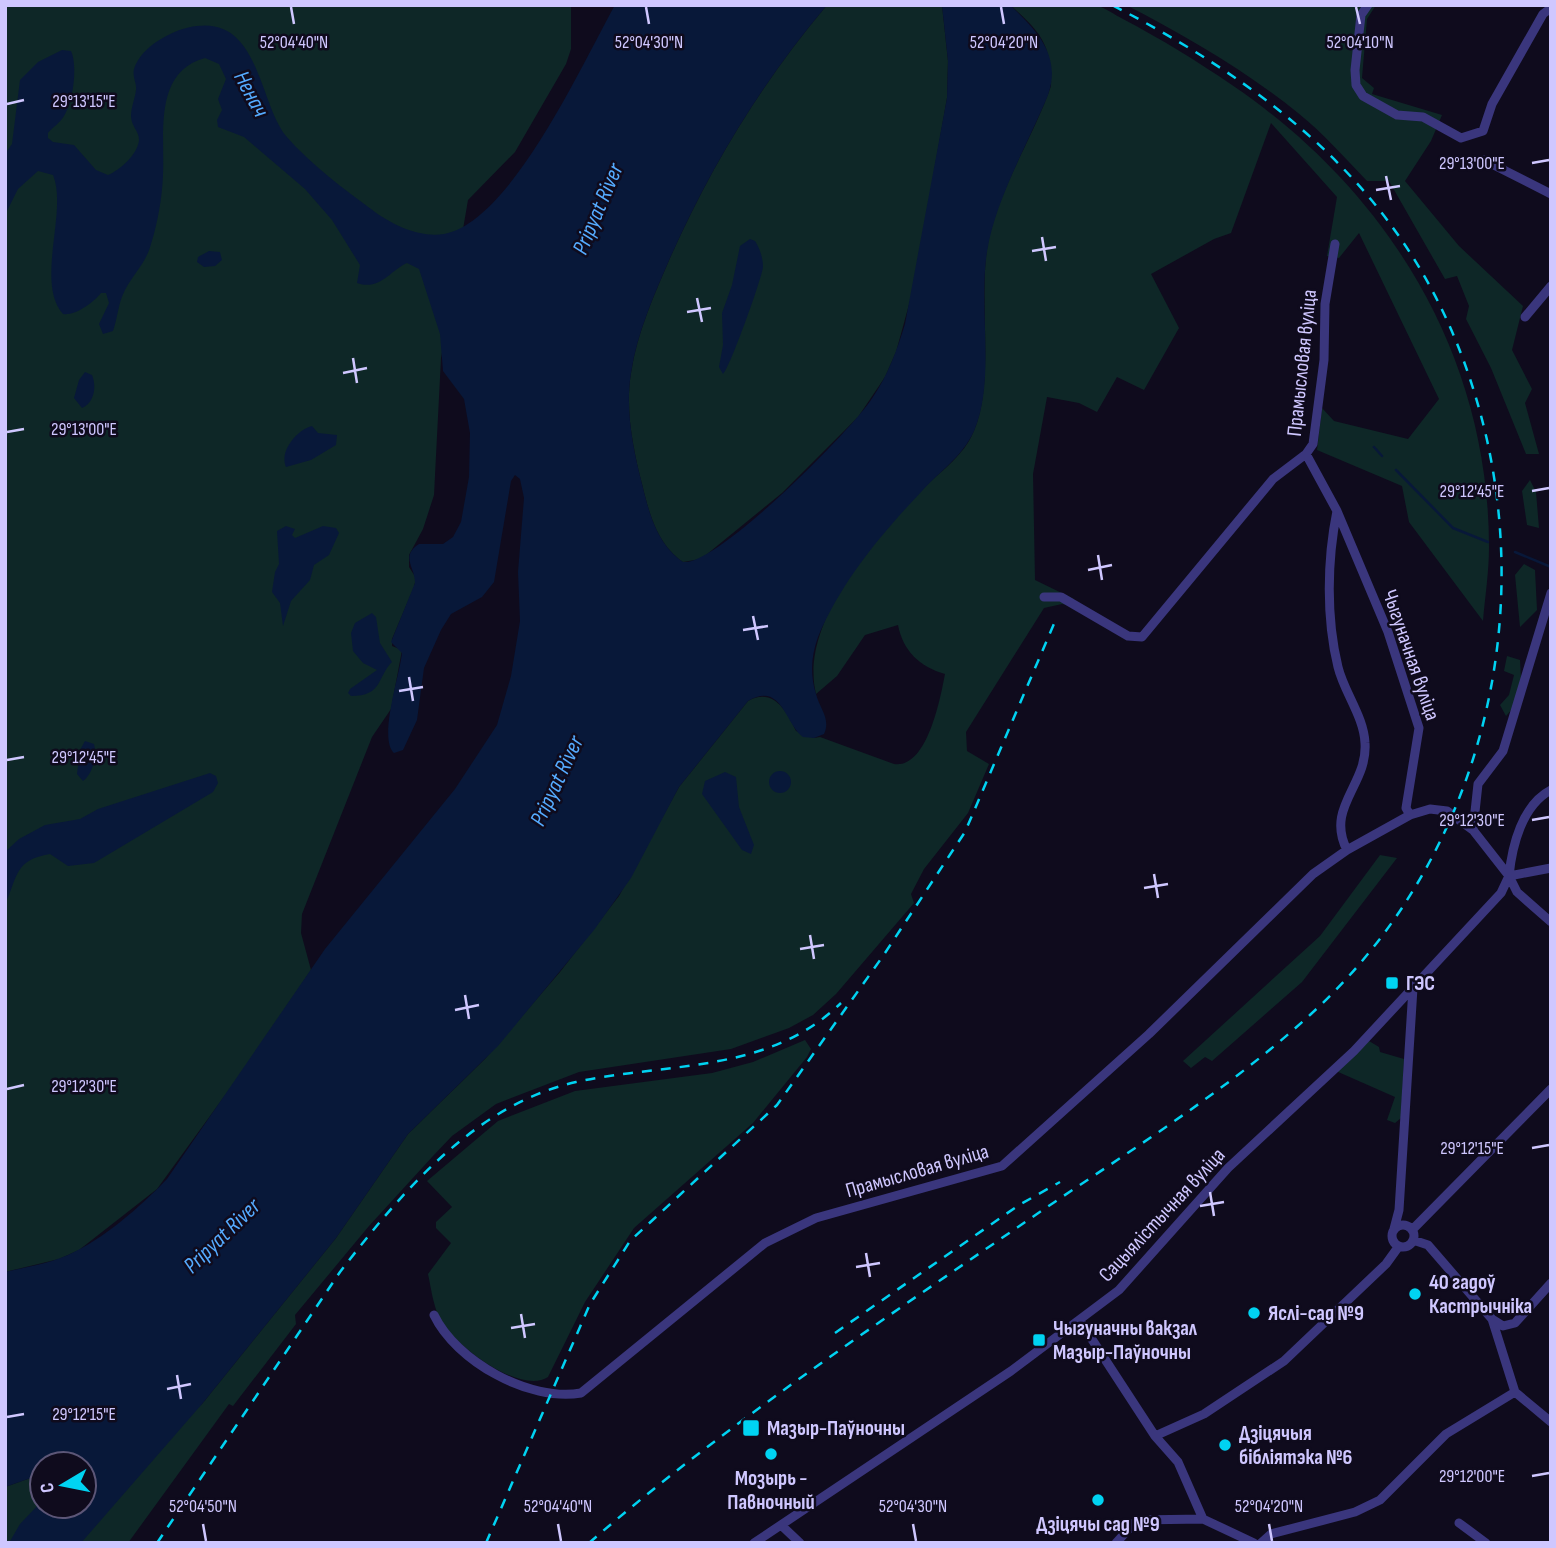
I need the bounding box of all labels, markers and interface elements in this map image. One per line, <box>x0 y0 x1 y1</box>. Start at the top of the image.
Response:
text: 52°04'40"N <box>260 32 328 53</box>
text: 52°04'30"N <box>615 32 683 53</box>
text: 52°04'20"N <box>970 32 1038 53</box>
text: 52°04'10"N <box>1326 32 1394 53</box>
water label: Ненач <box>227 66 275 122</box>
text: 29°13'15"E <box>52 91 116 112</box>
text: 29°13'00"E <box>1439 153 1505 174</box>
water label: Pripyat River <box>566 158 630 259</box>
street label: Прамысловая вуліца <box>1282 288 1322 438</box>
text: 29°13'00"E <box>51 419 117 440</box>
text: 29°12'45"E <box>1440 481 1504 502</box>
street label: Чыгуначная вуліца <box>1377 586 1445 724</box>
water label: Pripyat River <box>524 730 591 830</box>
text: 29°12'45"E <box>52 747 116 768</box>
text: 29°12'30"E <box>1439 810 1505 831</box>
place label: ГЭС <box>1406 971 1435 996</box>
marker: ГЭС <box>1384 975 1400 991</box>
text: 29°12'30"E <box>51 1076 117 1097</box>
text: 29°12'15"E <box>1440 1138 1504 1159</box>
street label: Прамысловая вуліца <box>843 1139 991 1203</box>
street label: Сацыялістычная вуліца <box>1094 1143 1230 1287</box>
water label: Pripyat River <box>178 1192 267 1279</box>
place label: 40 гадоў Кастрычніка <box>1429 1270 1532 1319</box>
marker: 40 гадоў Кастрычніка <box>1407 1286 1423 1302</box>
place label: Яслі-сад №9 <box>1268 1301 1364 1326</box>
marker: Яслі-сад №9 <box>1246 1305 1262 1321</box>
place label: Чыгуначны вакзал Мазыр-Паўночны <box>1053 1316 1198 1365</box>
marker: Чыгуначны вакзал Мазыр-Паўночны <box>1031 1332 1047 1348</box>
text: 29°12'15"E <box>52 1404 116 1425</box>
place label: Мазыр-Паўночны <box>767 1416 905 1441</box>
marker: Мазыр-Паўночны <box>741 1418 761 1438</box>
place label: Дзіцячыя бібліятэка №6 <box>1239 1421 1353 1470</box>
marker: Дзіцячыя бібліятэка №6 <box>1217 1437 1233 1453</box>
marker: Мозырь - Павночный <box>763 1446 779 1462</box>
north arrow <box>28 1450 98 1520</box>
place label: Мозырь - Павночный <box>727 1466 815 1515</box>
text: 29°12'00"E <box>1439 1466 1505 1487</box>
text: С <box>36 1481 60 1494</box>
marker: Дзіцячы сад №9 <box>1090 1492 1106 1508</box>
text: 52°04'50"N <box>169 1496 237 1517</box>
text: 52°04'40"N <box>524 1496 592 1517</box>
text: 52°04'30"N <box>879 1496 947 1517</box>
text: 52°04'20"N <box>1235 1496 1303 1517</box>
place label: Дзіцячы сад №9 <box>1036 1512 1160 1537</box>

